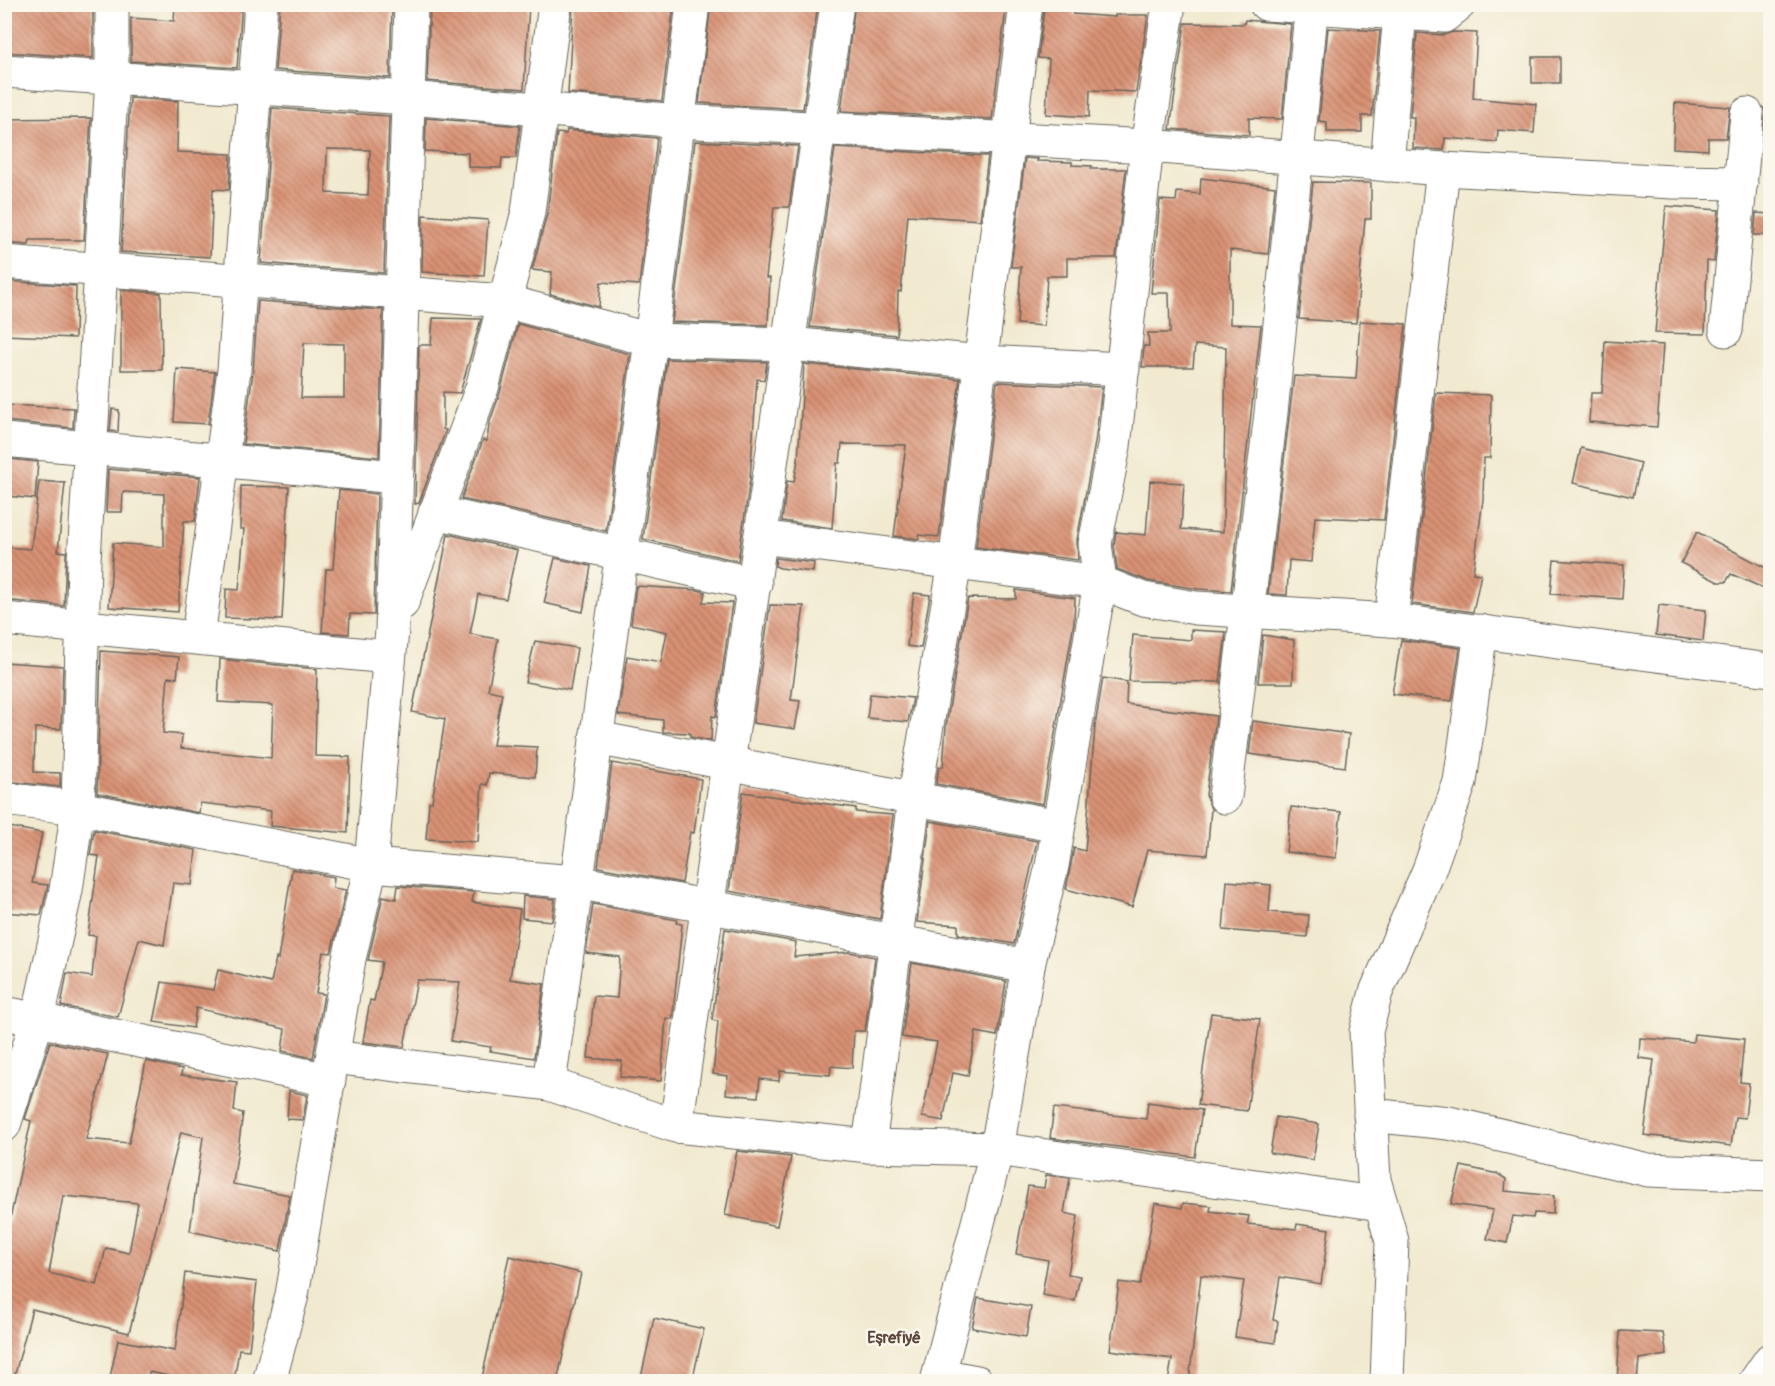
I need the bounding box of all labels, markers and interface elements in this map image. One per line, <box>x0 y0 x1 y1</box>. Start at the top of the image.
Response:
district label: Eşrefiyê <box>867 1328 921 1348</box>

